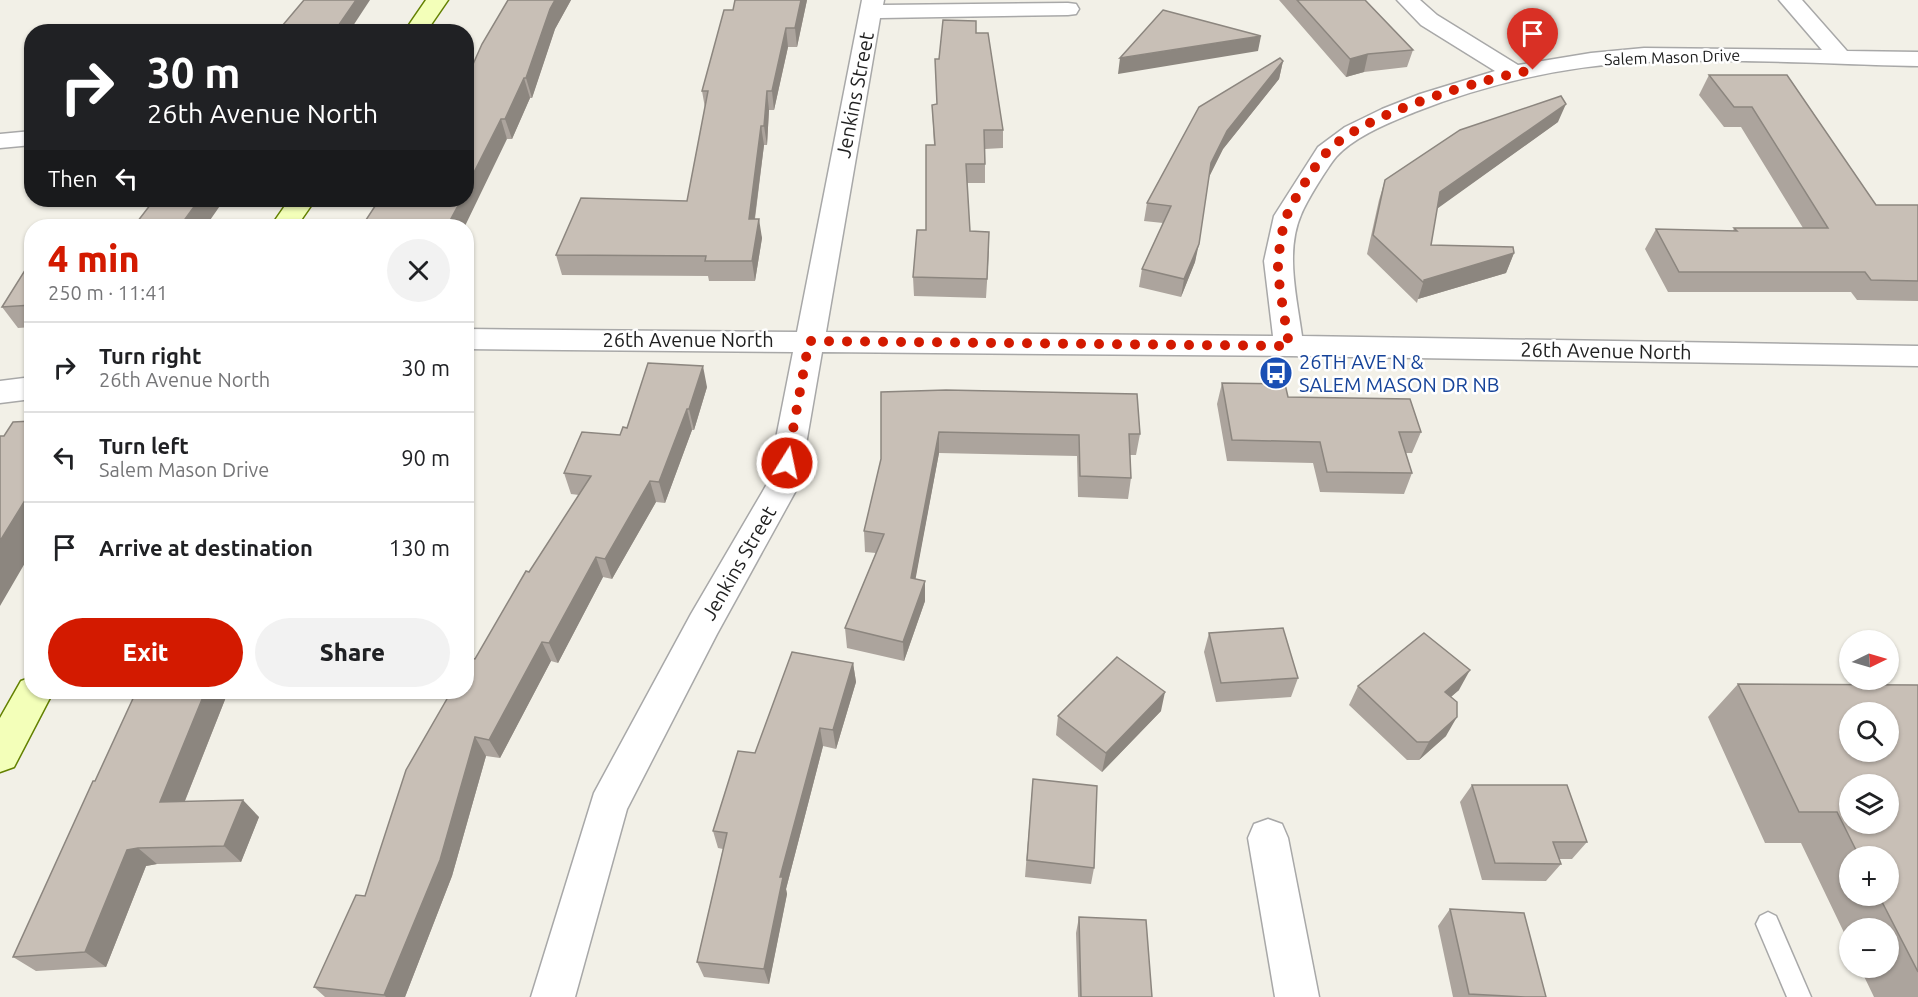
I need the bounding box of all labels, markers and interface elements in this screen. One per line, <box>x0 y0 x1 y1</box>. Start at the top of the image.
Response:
pin <box>1507 8 1558 70</box>
icon: arrive <box>1516 17 1549 50</box>
street label: Jenkins Street <box>831 30 878 160</box>
street label: Salem Mason Drive <box>1604 46 1740 68</box>
icon: right <box>48 48 126 126</box>
text: 30 m <box>147 49 241 96</box>
text: 26th Avenue North <box>147 98 378 128</box>
icon: left <box>110 162 143 195</box>
text: Then <box>48 166 98 191</box>
text: 4 min <box>48 238 140 279</box>
button: close <box>387 239 450 302</box>
text: 250 m · 11:41 <box>48 281 168 304</box>
street label: 26th Avenue North <box>602 328 774 351</box>
street label: 26th Avenue North <box>1520 338 1692 363</box>
text: Turn right <box>99 343 201 368</box>
place label: 26TH AVE N & SALEM MASON DR NB <box>1299 350 1500 396</box>
icon: right <box>48 351 81 384</box>
text: 30 m <box>401 355 450 380</box>
bus stop icon: 26TH AVE N & SALEM MASON DR NB <box>1258 355 1294 391</box>
text: 26th Avenue North <box>99 368 270 391</box>
position arrow <box>755 431 819 495</box>
text: Turn left <box>99 433 189 458</box>
icon: left <box>48 441 81 474</box>
text: 90 m <box>401 445 450 470</box>
text: Salem Mason Drive <box>99 458 269 481</box>
street label: Jenkins Street <box>697 502 781 624</box>
icon: arrive <box>48 531 81 564</box>
text: Arrive at destination <box>99 535 313 560</box>
text: 130 m <box>389 535 450 560</box>
button: Exit <box>48 618 243 687</box>
button: Share <box>255 618 450 687</box>
north arrow <box>1839 630 1899 690</box>
map controls <box>1839 630 1899 978</box>
button: search <box>1839 702 1899 762</box>
button: layers <box>1839 774 1899 834</box>
button: + <box>1839 846 1899 906</box>
button: − <box>1839 918 1899 978</box>

